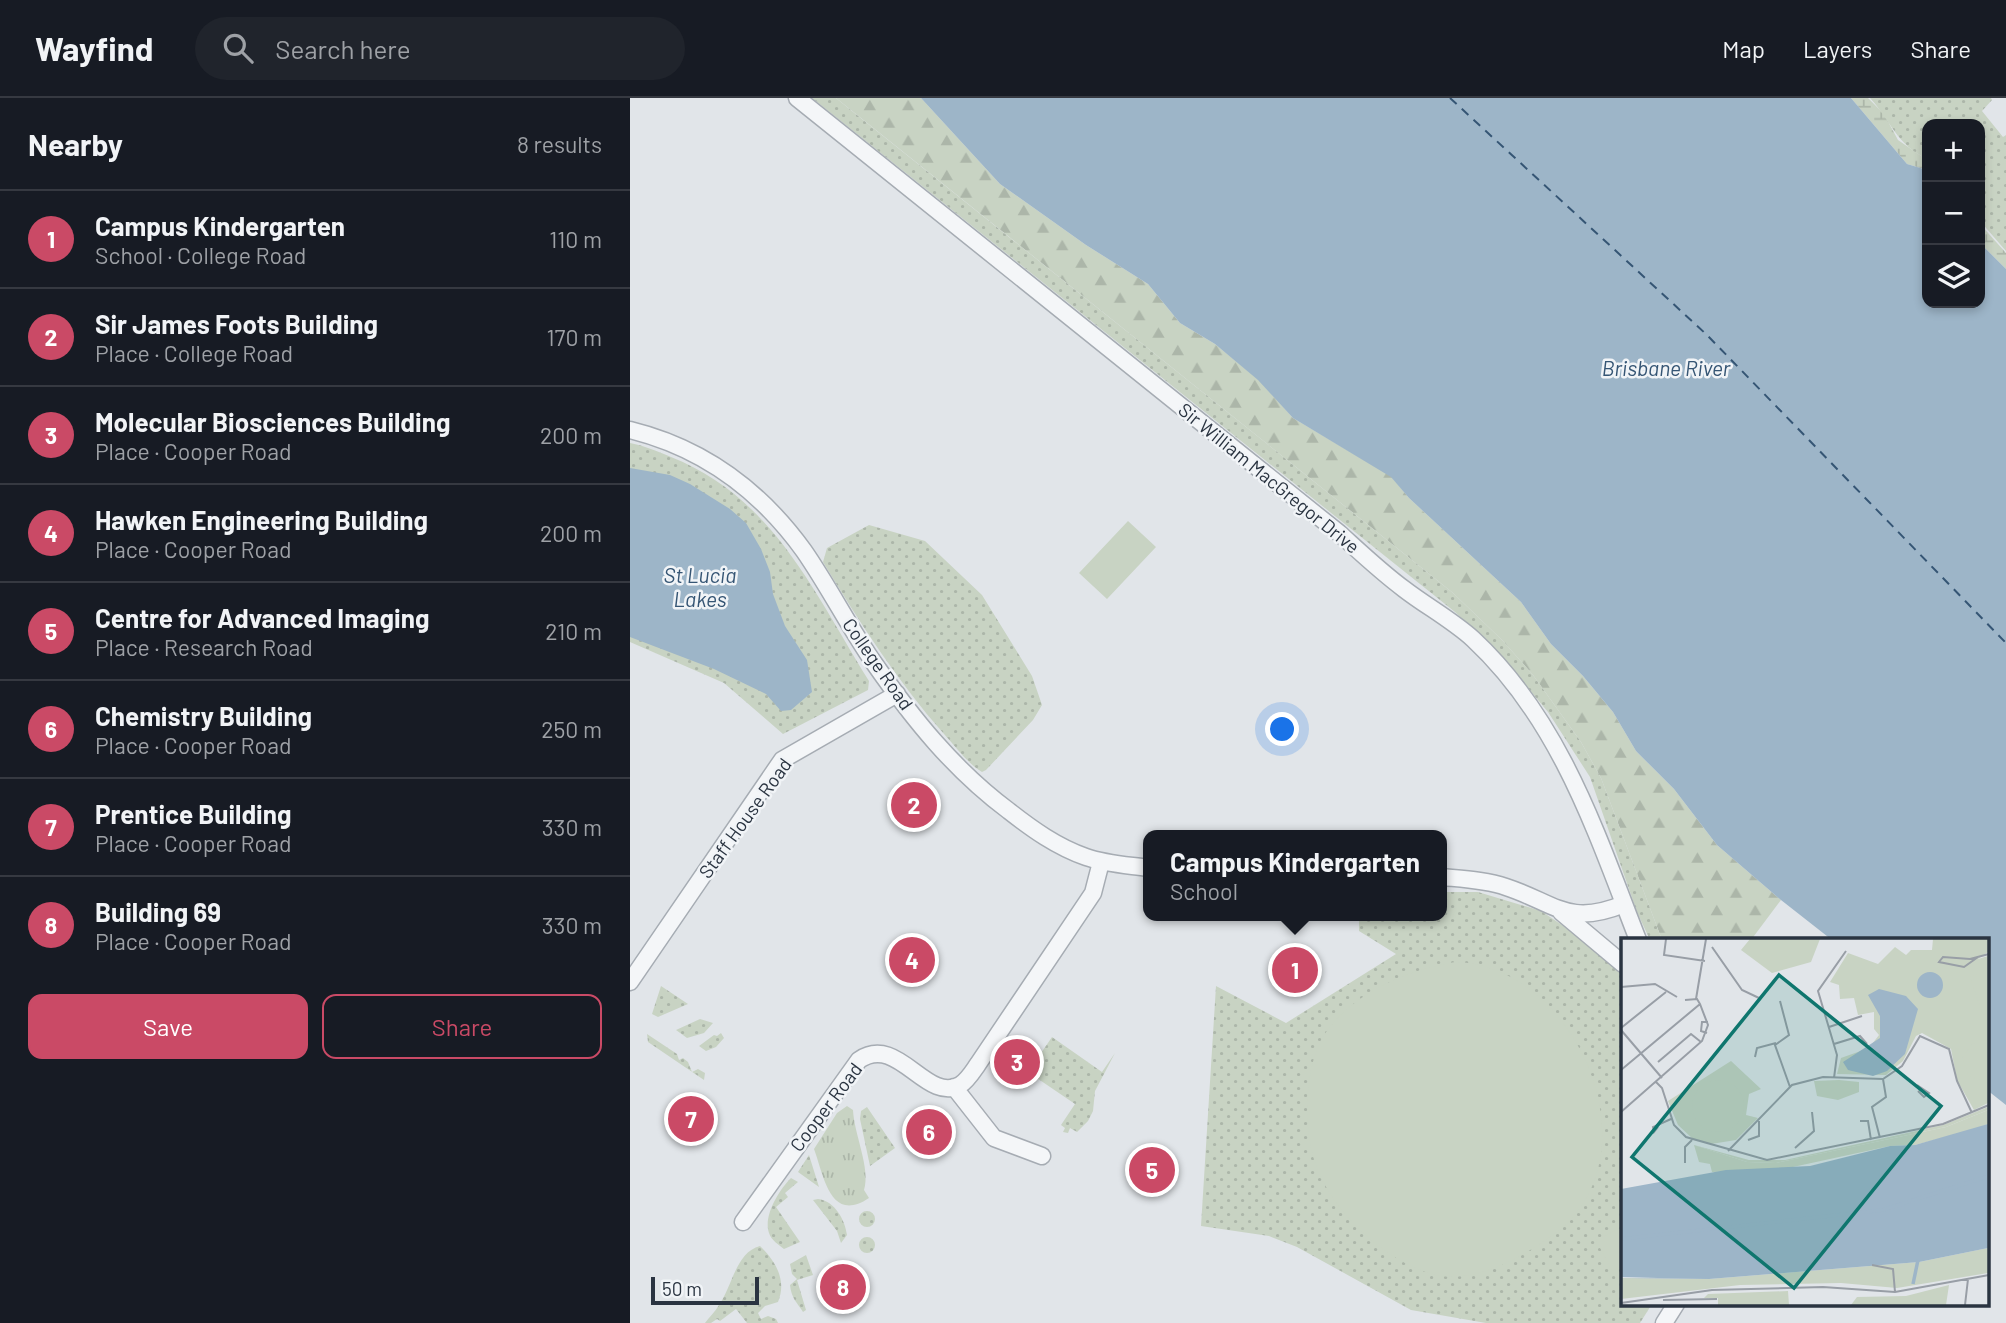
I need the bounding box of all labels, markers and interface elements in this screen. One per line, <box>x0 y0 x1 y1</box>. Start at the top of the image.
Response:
search box <box>195 17 685 80</box>
text: Wayfind <box>35 28 153 68</box>
icon: search <box>219 29 257 67</box>
text: Search here <box>275 33 411 64</box>
text: Map <box>1722 34 1765 63</box>
text: Layers <box>1803 34 1872 63</box>
text: Share <box>1910 34 1971 63</box>
map controls <box>1922 119 1985 308</box>
button: + <box>1922 119 1985 182</box>
text: Nearby <box>28 126 123 162</box>
text: 8 results <box>517 130 602 158</box>
button: − <box>1922 182 1985 245</box>
text: Campus Kindergarten <box>95 210 345 241</box>
text: 1 <box>47 225 55 253</box>
text: 110 m <box>549 225 602 253</box>
text: School · College Road <box>95 241 306 269</box>
button: layers <box>1922 245 1985 308</box>
text: Sir James Foots Building <box>95 308 378 339</box>
text: 2 <box>45 323 57 351</box>
text: 170 m <box>546 323 602 351</box>
text: Place · College Road <box>95 339 293 367</box>
water label: Brisbane River <box>1602 355 1731 380</box>
street label: Sir William MacGregor Drive <box>1174 397 1365 558</box>
text: Molecular Biosciences Building <box>95 406 450 437</box>
text: 3 <box>45 421 57 449</box>
text: 200 m <box>540 421 602 449</box>
text: Place · Cooper Road <box>95 437 291 465</box>
text: Hawken Engineering Building <box>95 504 428 535</box>
text: 4 <box>44 519 58 547</box>
text: 200 m <box>540 519 602 547</box>
text: Place · Cooper Road <box>95 535 291 563</box>
water label: St Lucia Lakes <box>664 562 736 611</box>
text: Centre for Advanced Imaging <box>95 602 429 633</box>
street label: College Road <box>838 613 918 714</box>
text: 5 <box>45 617 57 645</box>
text: 210 m <box>545 617 602 645</box>
text: Place · Research Road <box>95 633 313 661</box>
text: Chemistry Building <box>95 700 312 731</box>
your location <box>1265 712 1299 746</box>
text: 6 <box>45 715 57 743</box>
text: 250 m <box>541 715 602 743</box>
text: Place · Cooper Road <box>95 731 291 759</box>
street label: Staff House Road <box>693 753 796 882</box>
pin: 2 <box>891 779 937 831</box>
text: Prentice Building <box>95 798 291 829</box>
text: 7 <box>45 813 57 841</box>
text: 330 m <box>542 813 602 841</box>
text: Place · Cooper Road <box>95 829 291 857</box>
popup <box>1143 830 1447 921</box>
text: Campus Kindergarten <box>1170 846 1420 877</box>
text: School <box>1170 877 1238 905</box>
text: Building 69 <box>95 896 221 927</box>
text: 8 <box>45 911 57 939</box>
text: 330 m <box>542 911 602 939</box>
text: Place · Cooper Road <box>95 927 291 955</box>
pin: 4 <box>889 934 935 986</box>
inset map <box>1621 938 1988 1306</box>
pin: 1 <box>1272 944 1318 996</box>
button: Save <box>28 994 308 1059</box>
button: Share <box>322 994 602 1059</box>
pin: 3 <box>994 1036 1040 1088</box>
street label: Cooper Road <box>785 1058 867 1156</box>
pin: 7 <box>668 1093 714 1145</box>
pin: 6 <box>906 1106 952 1158</box>
pin: 5 <box>1129 1144 1175 1196</box>
pin: 8 <box>820 1261 866 1313</box>
scale bar <box>651 1274 760 1306</box>
text: 50 m <box>662 1277 702 1300</box>

